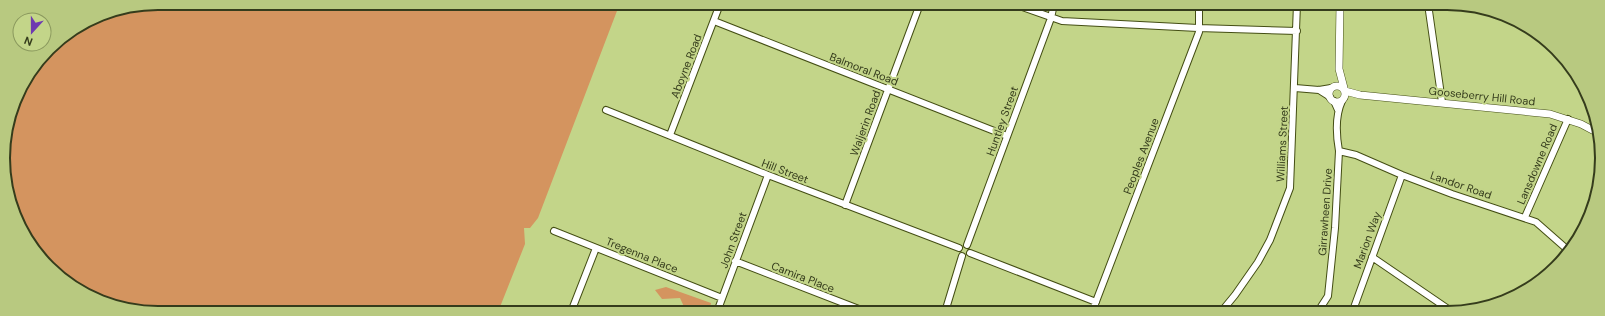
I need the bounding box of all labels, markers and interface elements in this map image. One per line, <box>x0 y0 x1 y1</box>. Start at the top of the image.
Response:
north arrow <box>12 12 52 52</box>
street label: Aboyne Road <box>667 32 705 100</box>
text: N <box>22 33 35 49</box>
street label: Balmoral Road <box>828 49 900 89</box>
street label: Gooseberry Hill Road <box>1428 83 1536 109</box>
street label: Huntley Street <box>983 84 1021 158</box>
street label: Waljerin Road <box>847 88 883 158</box>
street label: Williams Street <box>1273 106 1291 182</box>
street label: Peoples Avenue <box>1120 116 1162 196</box>
street label: Lansdowne Road <box>1514 121 1560 206</box>
street label: Hill Street <box>760 156 810 186</box>
street label: Girrawheen Drive <box>1315 168 1335 256</box>
street label: Landor Road <box>1428 168 1494 202</box>
street label: John Street <box>716 210 750 270</box>
street label: Marion Way <box>1350 210 1384 270</box>
street label: Tregenna Place <box>604 234 680 276</box>
street label: Camira Place <box>769 259 837 295</box>

